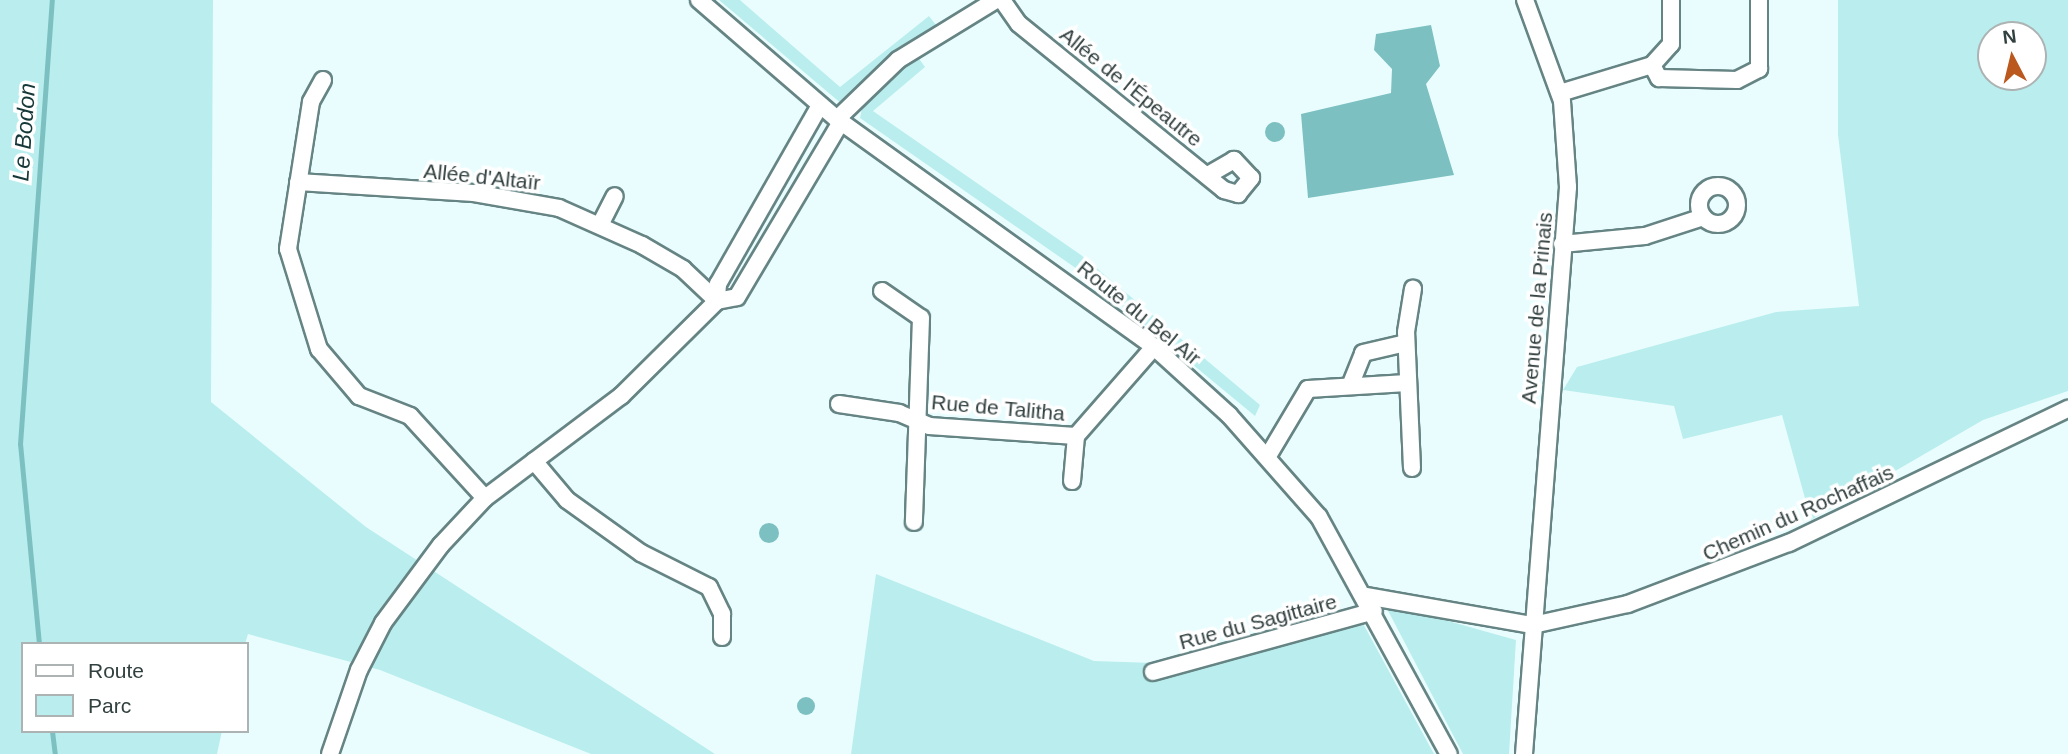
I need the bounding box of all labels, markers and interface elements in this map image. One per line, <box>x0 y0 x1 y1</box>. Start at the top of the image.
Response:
north arrow <box>1977 21 2047 91</box>
street label: Allée de l'Épeautre <box>1055 22 1207 152</box>
text: N <box>2002 25 2018 48</box>
water label: Le Bodon <box>7 82 41 182</box>
street label: Allée d'Altaïr <box>422 158 542 196</box>
street label: Avenue de la Prinais <box>1516 211 1558 405</box>
street label: Route du Bel Air <box>1072 255 1206 371</box>
street label: Rue de Talitha <box>930 390 1066 426</box>
street label: Chemin du Rochaffais <box>1699 460 1897 566</box>
street label: Rue du Sagittaire <box>1176 589 1340 655</box>
legend <box>21 642 248 733</box>
text: Route <box>88 659 144 682</box>
text: Parc <box>88 694 131 717</box>

